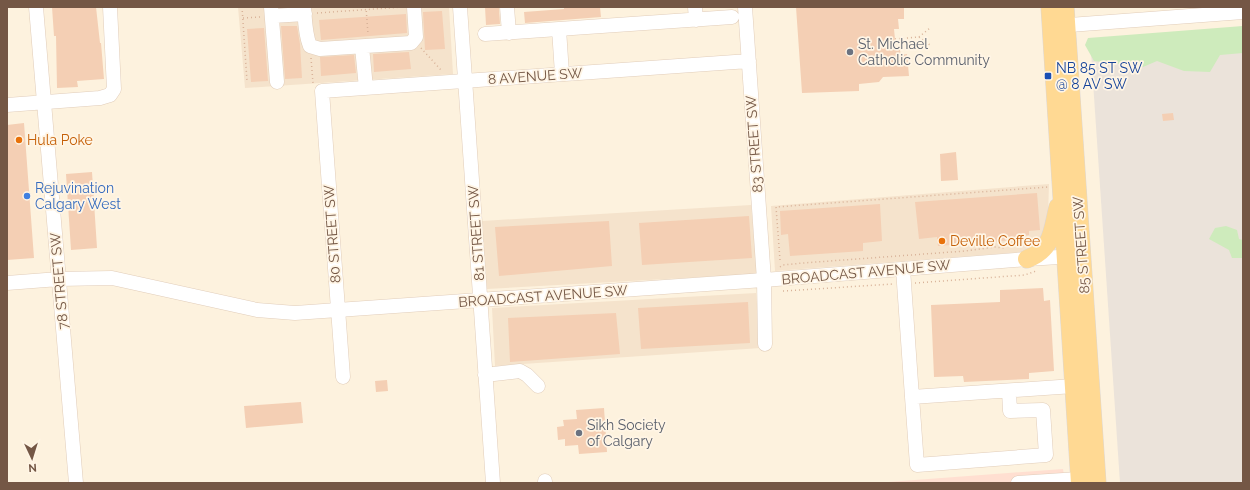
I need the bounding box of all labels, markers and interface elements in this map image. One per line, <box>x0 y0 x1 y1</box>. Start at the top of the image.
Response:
place label: St. Michael Catholic Community <box>858 36 990 68</box>
marker: St. Michael Catholic Community <box>845 47 855 57</box>
place label: NB 85 ST SW @ 8 AV SW <box>1056 60 1143 92</box>
street label: 8 AVENUE SW <box>487 65 583 87</box>
marker: NB 85 ST SW @ 8 AV SW <box>1043 71 1053 81</box>
street label: 83 STREET SW <box>743 95 765 193</box>
place label: Hula Poke <box>27 132 93 148</box>
marker: Hula Poke <box>14 135 24 145</box>
place label: Rejuvination Calgary West <box>35 180 121 212</box>
street label: 80 STREET SW <box>321 184 343 284</box>
street label: 81 STREET SW <box>465 184 487 281</box>
marker: Rejuvination Calgary West <box>22 191 32 201</box>
street label: 85 STREET SW <box>1070 196 1092 294</box>
street label: 78 STREET SW <box>47 232 71 330</box>
place label: Deville Coffee <box>950 233 1040 249</box>
marker: Deville Coffee <box>937 236 947 246</box>
street label: BROADCAST AVENUE SW <box>781 257 952 287</box>
street label: BROADCAST AVENUE SW <box>458 282 629 310</box>
place label: Sikh Society of Calgary <box>587 417 666 449</box>
marker: Sikh Society of Calgary <box>574 428 584 438</box>
north arrow <box>12 438 52 478</box>
text: N <box>28 461 37 474</box>

